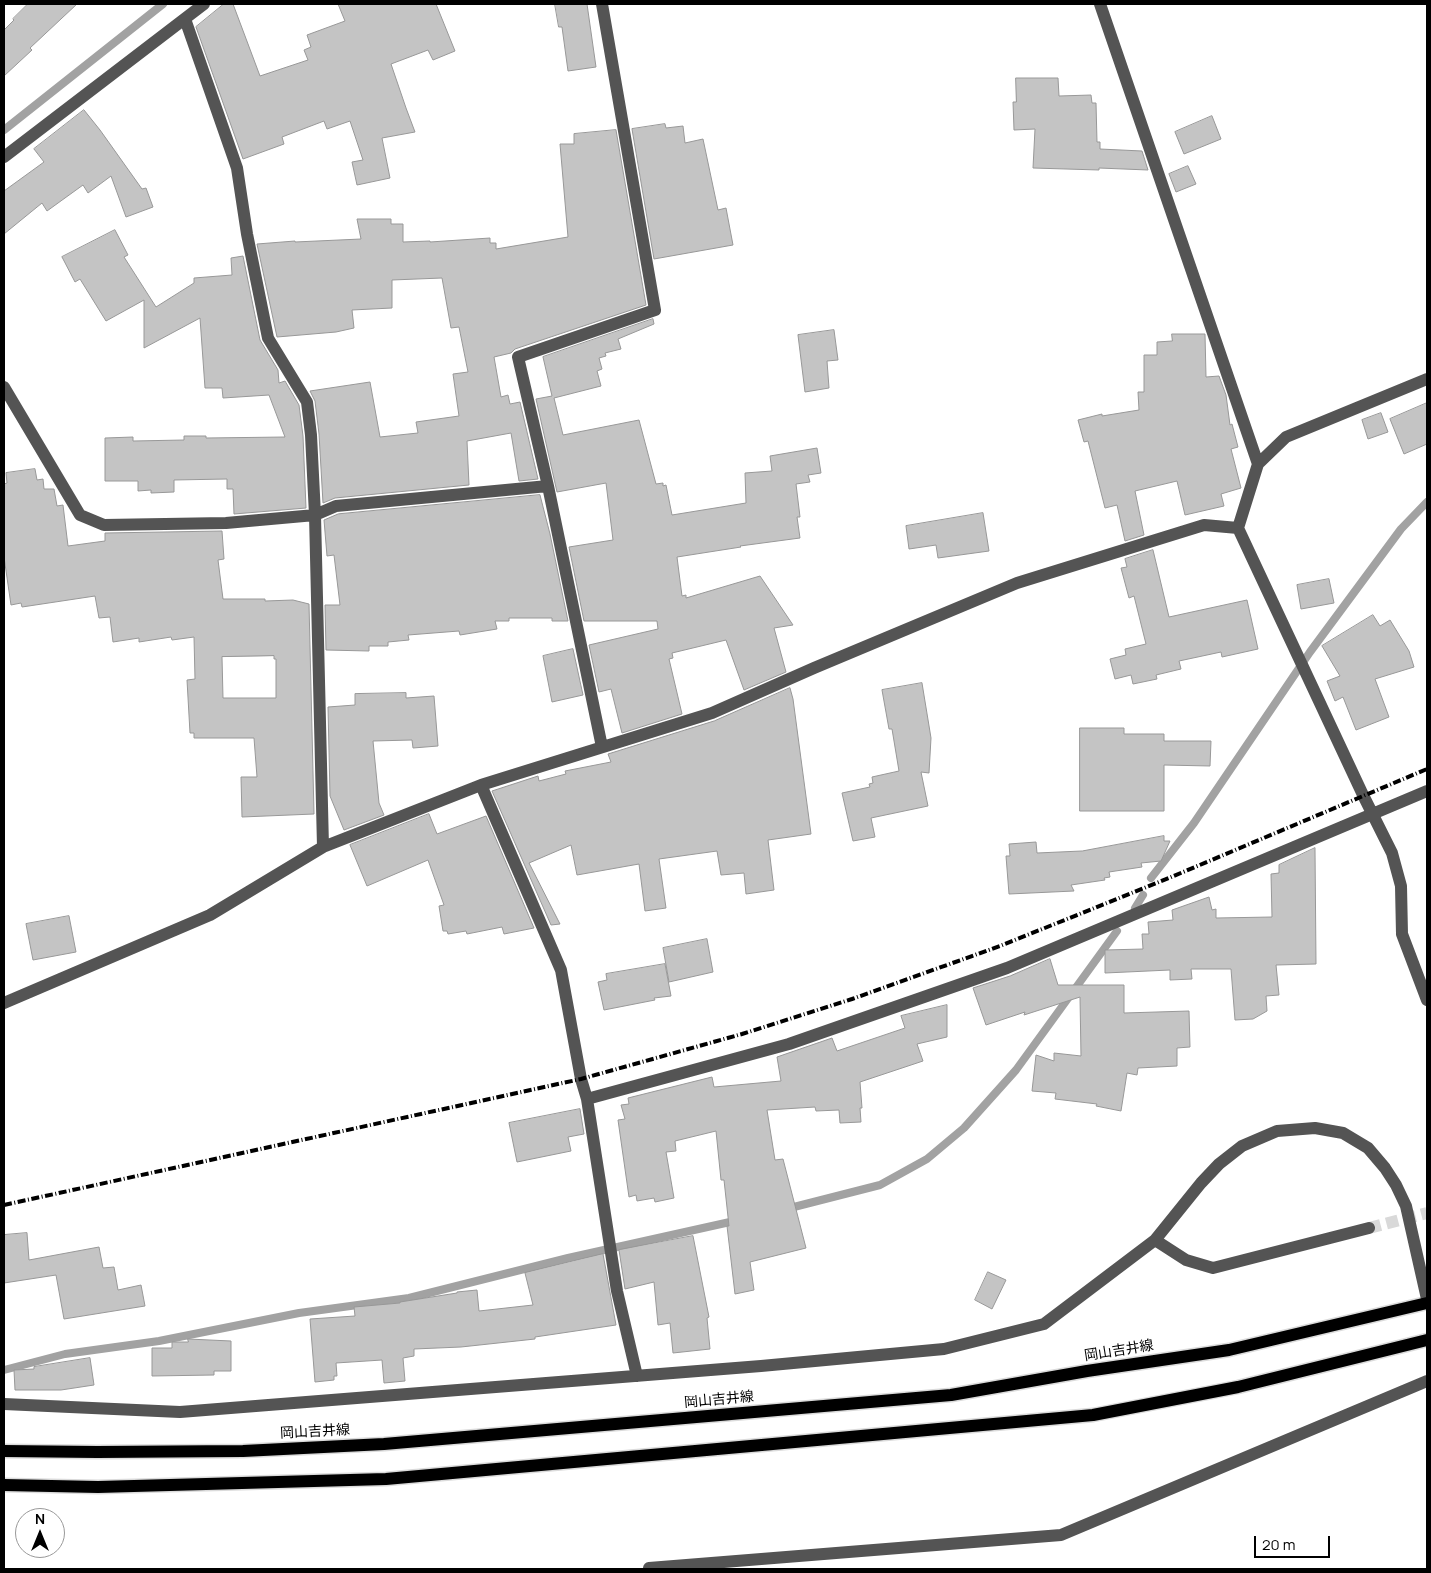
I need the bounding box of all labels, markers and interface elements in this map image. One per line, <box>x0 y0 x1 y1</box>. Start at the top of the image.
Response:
street label: 岡山吉井線 <box>1083 1337 1155 1365</box>
street label: 岡山吉井線 <box>683 1389 755 1411</box>
street label: 岡山吉井線 <box>280 1422 350 1442</box>
north arrow <box>15 1508 65 1558</box>
text: N <box>35 1509 45 1528</box>
scale bar <box>1256 1526 1332 1558</box>
text: 20 m <box>1262 1534 1295 1555</box>

